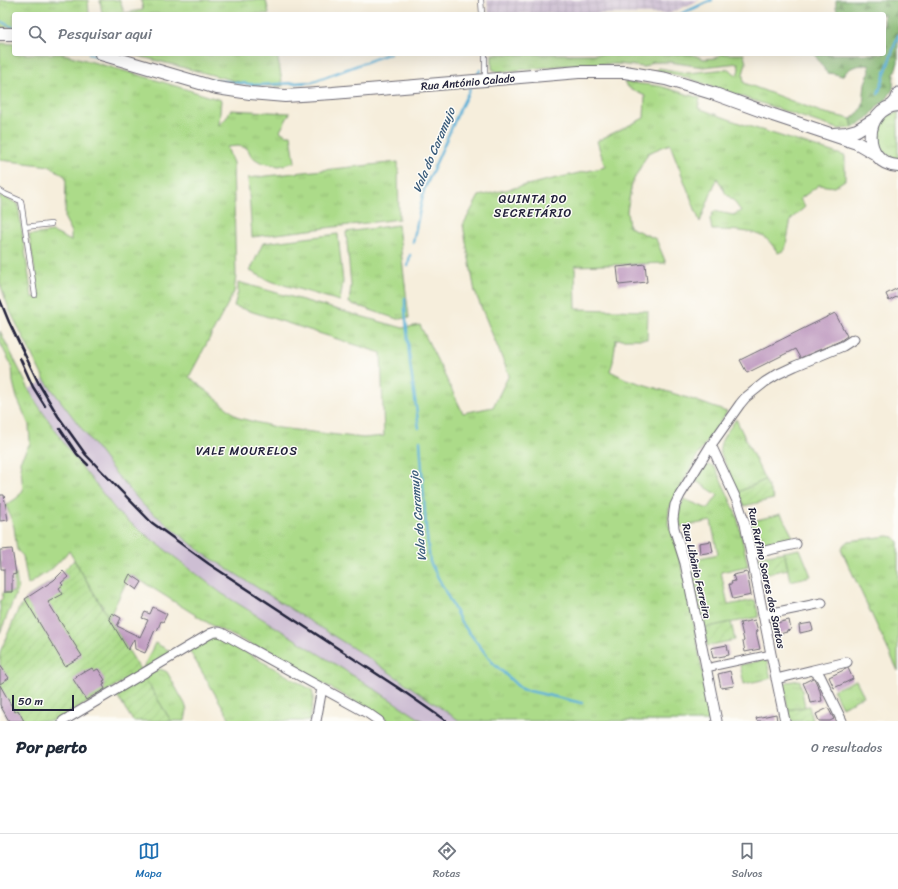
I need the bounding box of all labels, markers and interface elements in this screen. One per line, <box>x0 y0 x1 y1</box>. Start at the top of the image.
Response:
search box <box>12 12 886 56</box>
text: Pesquisar aqui <box>58 21 152 47</box>
icon: search <box>26 23 48 45</box>
street label: Rua António Calado <box>420 69 516 96</box>
water label: Vala do Caramujo <box>406 103 462 196</box>
district label: QUINTA DO SECRETÁRIO <box>494 188 572 224</box>
district label: VALE MOURELOS <box>196 440 298 462</box>
water label: Vala do Caramujo <box>403 469 433 562</box>
street label: Rua Rufino Soares dos Santos <box>742 506 791 651</box>
street label: Rua Libânio Ferreira <box>676 522 717 621</box>
text: 50 m <box>18 692 43 711</box>
scale bar <box>12 693 74 712</box>
text: Por perto <box>16 732 87 762</box>
text: 0 resultados <box>811 736 882 759</box>
tab: Mapa <box>136 840 161 883</box>
tab: Rotas <box>433 840 460 883</box>
tab: Salvos <box>732 840 762 883</box>

